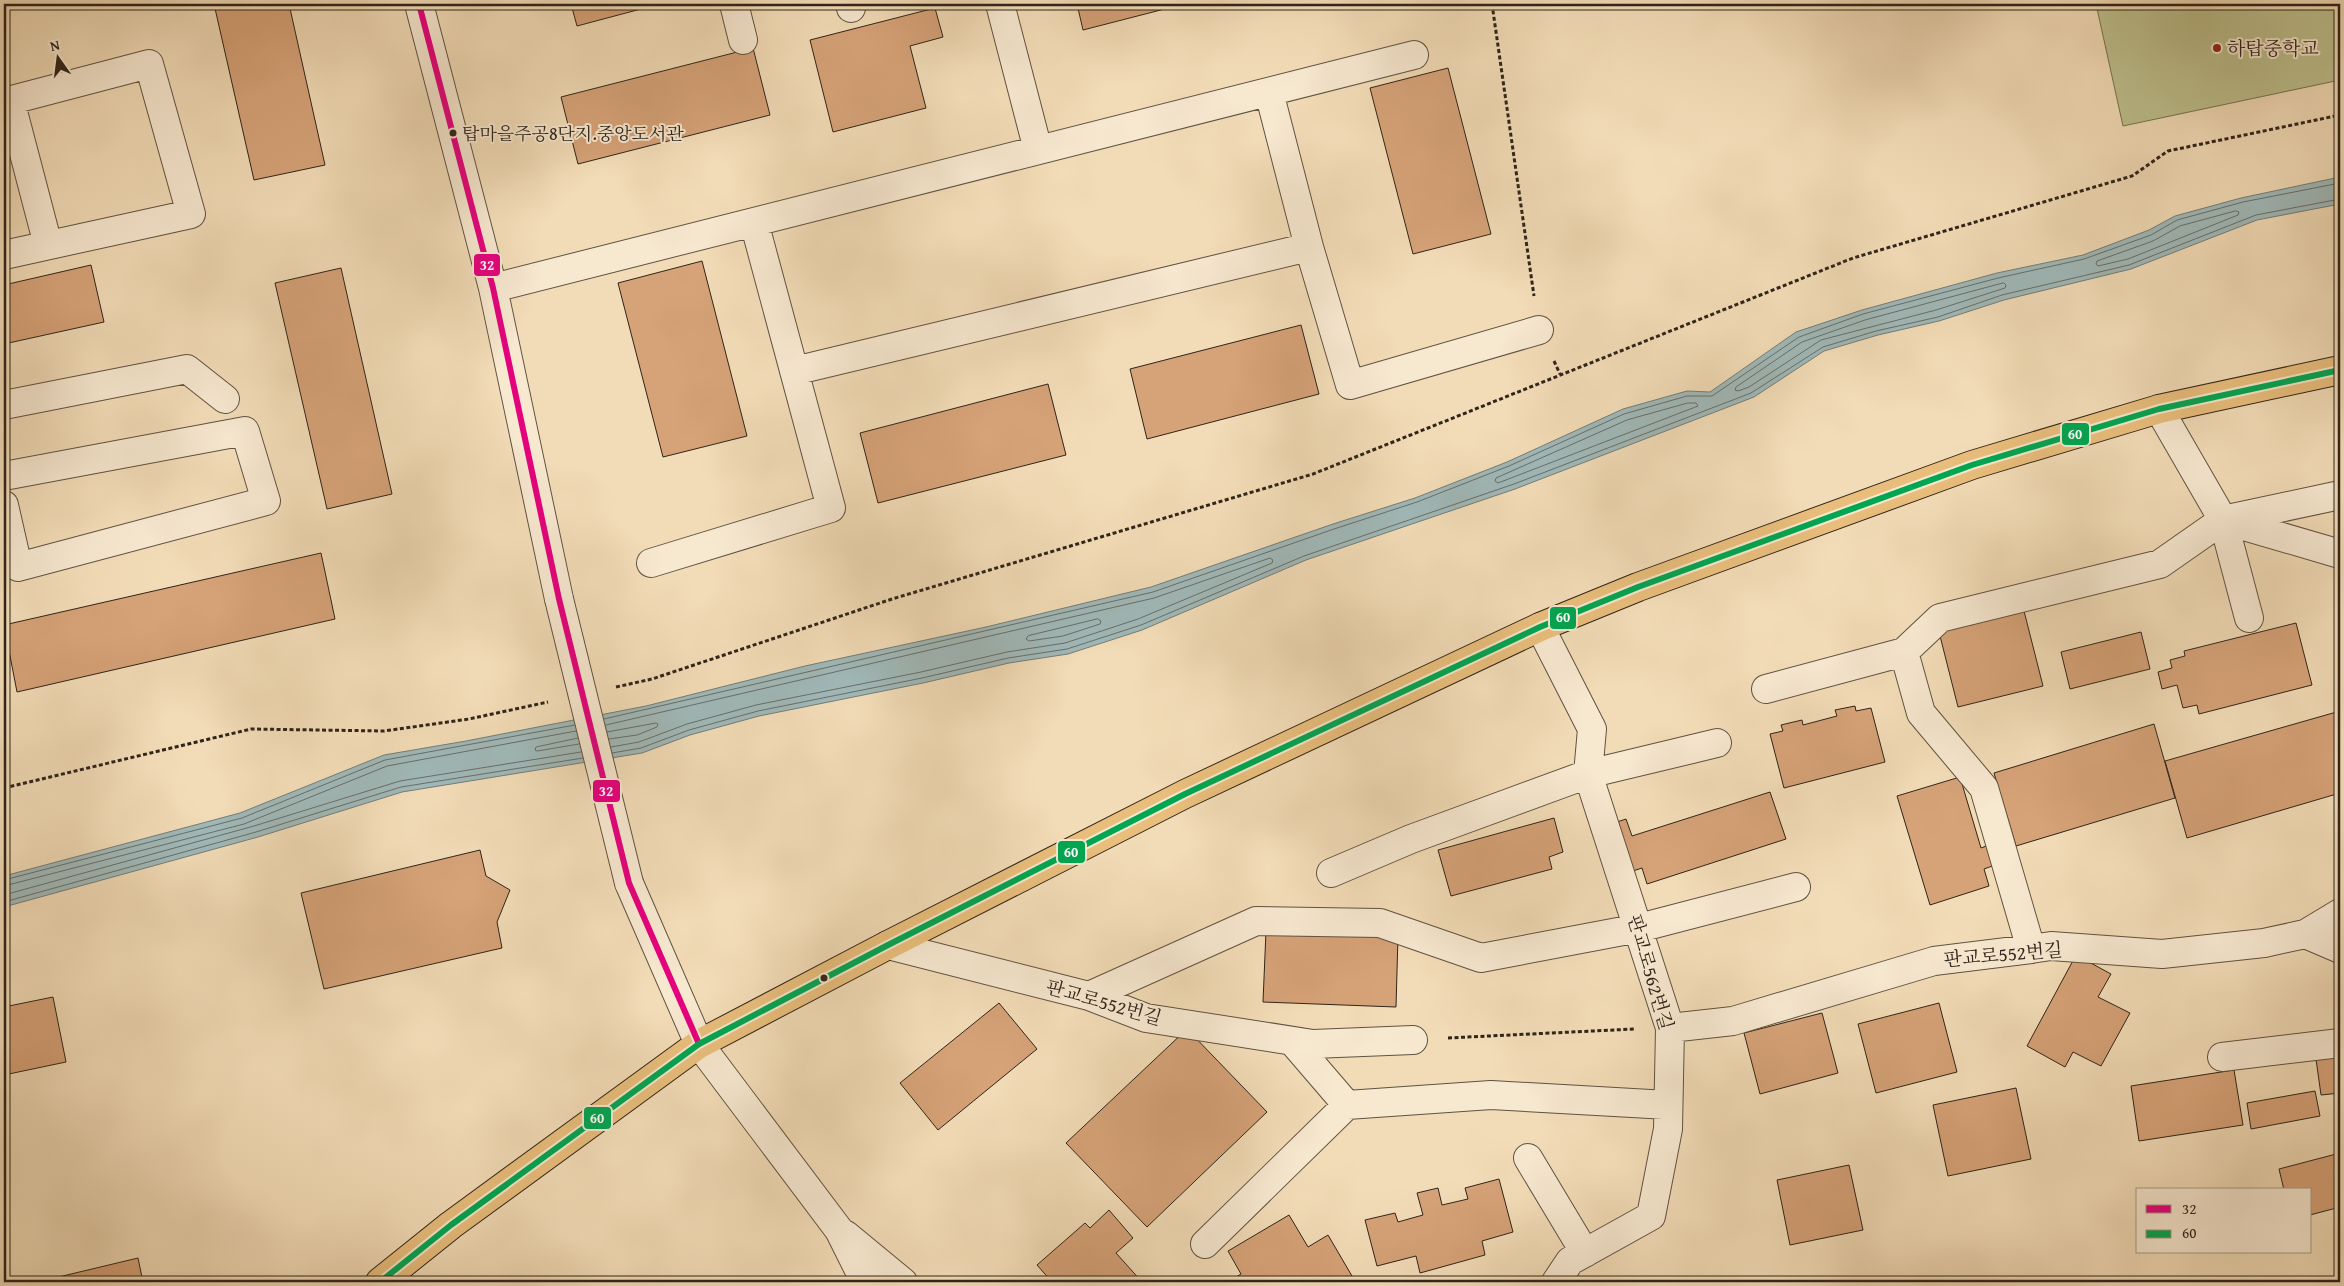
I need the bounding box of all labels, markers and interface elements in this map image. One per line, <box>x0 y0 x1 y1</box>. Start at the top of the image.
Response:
north arrow <box>32 32 82 82</box>
text: N <box>48 34 62 56</box>
place label: 하탑중학교 <box>2227 34 2319 62</box>
marker: 하탑중학교 <box>2211 42 2223 54</box>
place label: 탑마을주공8단지.중앙도서관 <box>462 120 684 147</box>
marker: 탑마을주공8단지.중앙도서관 <box>448 128 458 138</box>
line badge: 32 <box>473 253 501 277</box>
text: 32 <box>480 255 494 275</box>
line badge: 60 <box>2061 422 2090 446</box>
text: 60 <box>2068 424 2082 444</box>
line badge: 60 <box>1549 606 1577 630</box>
text: 60 <box>1556 607 1570 627</box>
line badge: 32 <box>592 779 621 803</box>
text: 32 <box>599 781 613 801</box>
line badge: 60 <box>1057 840 1086 864</box>
text: 60 <box>1064 842 1078 862</box>
street label: 판교로562번길 <box>1621 911 1681 1033</box>
street label: 판교로552번길 <box>1942 935 2064 973</box>
street label: 판교로552번길 <box>1043 972 1165 1032</box>
unlabelled marker <box>819 973 829 983</box>
line badge: 60 <box>583 1106 612 1130</box>
text: 60 <box>590 1108 604 1128</box>
legend <box>2136 1188 2312 1254</box>
text: 32 <box>2182 1198 2196 1219</box>
text: 60 <box>2182 1222 2196 1243</box>

